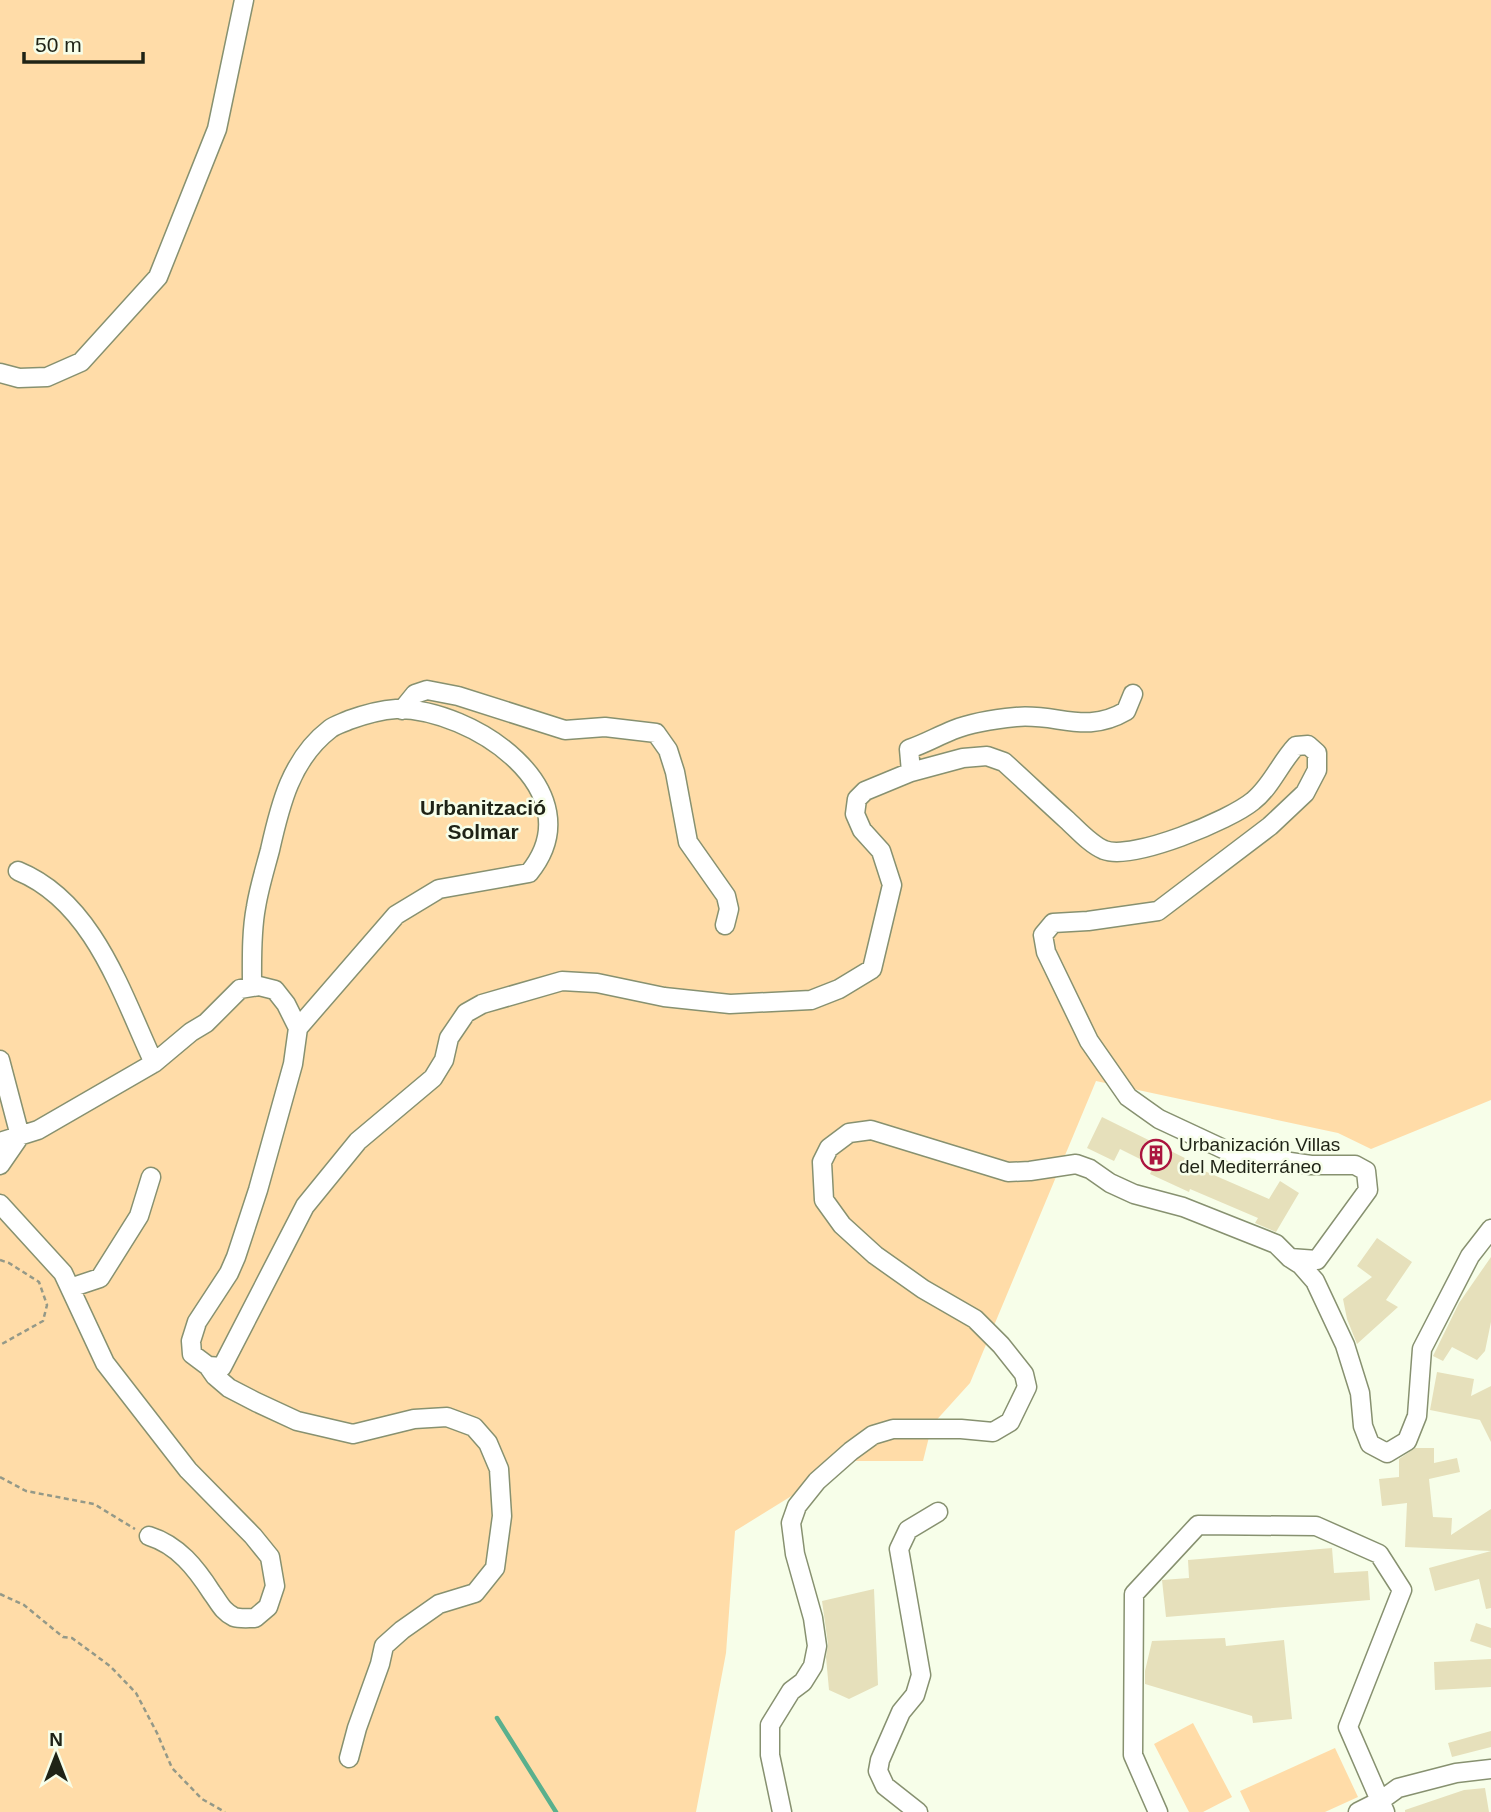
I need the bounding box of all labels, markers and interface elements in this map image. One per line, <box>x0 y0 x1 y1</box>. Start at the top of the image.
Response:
scale bar <box>24 21 144 65</box>
text: 50 m <box>35 33 82 56</box>
district label: Urbanització Solmar <box>420 796 546 843</box>
place label: Urbanización Villas del Mediterráneo <box>1179 1134 1340 1177</box>
building icon: Urbanización Villas del Mediterráneo <box>1139 1138 1173 1172</box>
north arrow <box>21 1721 91 1791</box>
text: N <box>49 1729 63 1750</box>

